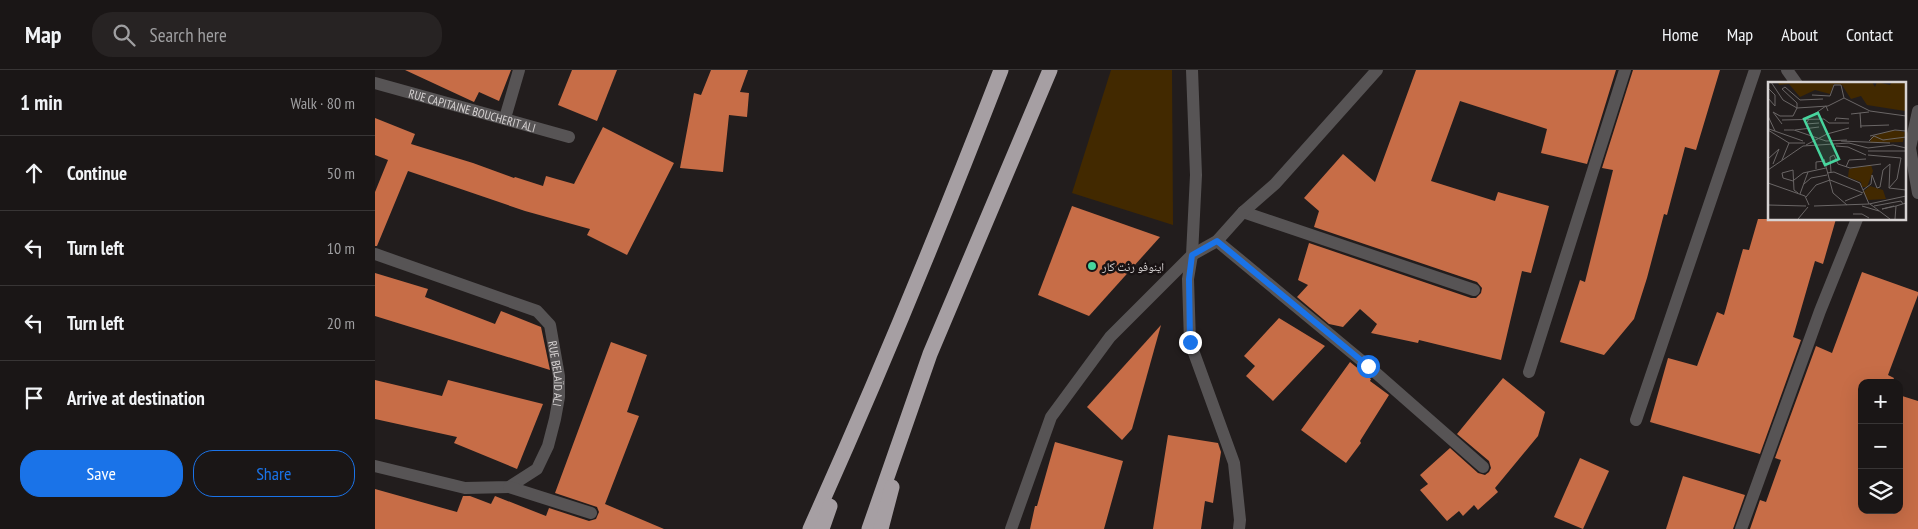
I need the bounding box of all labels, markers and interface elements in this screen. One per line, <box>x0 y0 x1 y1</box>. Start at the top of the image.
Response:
search box <box>92 12 442 57</box>
text: Map <box>25 19 62 50</box>
icon: search <box>110 21 138 49</box>
text: Search here <box>150 23 227 47</box>
text: Home <box>1662 23 1699 46</box>
text: Map <box>1727 23 1753 46</box>
text: About <box>1781 23 1818 46</box>
text: Contact <box>1846 23 1893 46</box>
inset map <box>1768 82 1905 220</box>
street label: RUE CAPITAINE BOUCHERIT ALI <box>407 85 537 135</box>
text: 1 min <box>20 89 62 116</box>
text: Walk · 80 m <box>290 93 355 113</box>
icon: ahead <box>20 159 48 187</box>
text: Continue <box>67 161 127 185</box>
text: 50 m <box>327 163 355 183</box>
icon: left <box>20 234 48 262</box>
text: Turn left <box>67 236 124 260</box>
text: 10 m <box>327 238 355 258</box>
place label: اينوفو رنت كار <box>1101 259 1164 274</box>
marker: اينوفو رنت كار <box>1086 260 1098 272</box>
icon: left <box>20 309 48 337</box>
text: Turn left <box>67 311 124 335</box>
text: 20 m <box>327 313 355 333</box>
route end <box>1179 331 1202 354</box>
street label: RUE BELAÏD ALI <box>545 340 567 408</box>
route start <box>1357 355 1380 378</box>
map controls <box>1858 379 1903 514</box>
button: + <box>1858 379 1903 424</box>
icon: arrive <box>20 384 48 412</box>
text: Arrive at destination <box>67 386 205 410</box>
button: − <box>1858 424 1903 469</box>
button: Save <box>20 450 183 497</box>
button: Share <box>193 450 355 497</box>
button: layers <box>1858 469 1903 514</box>

